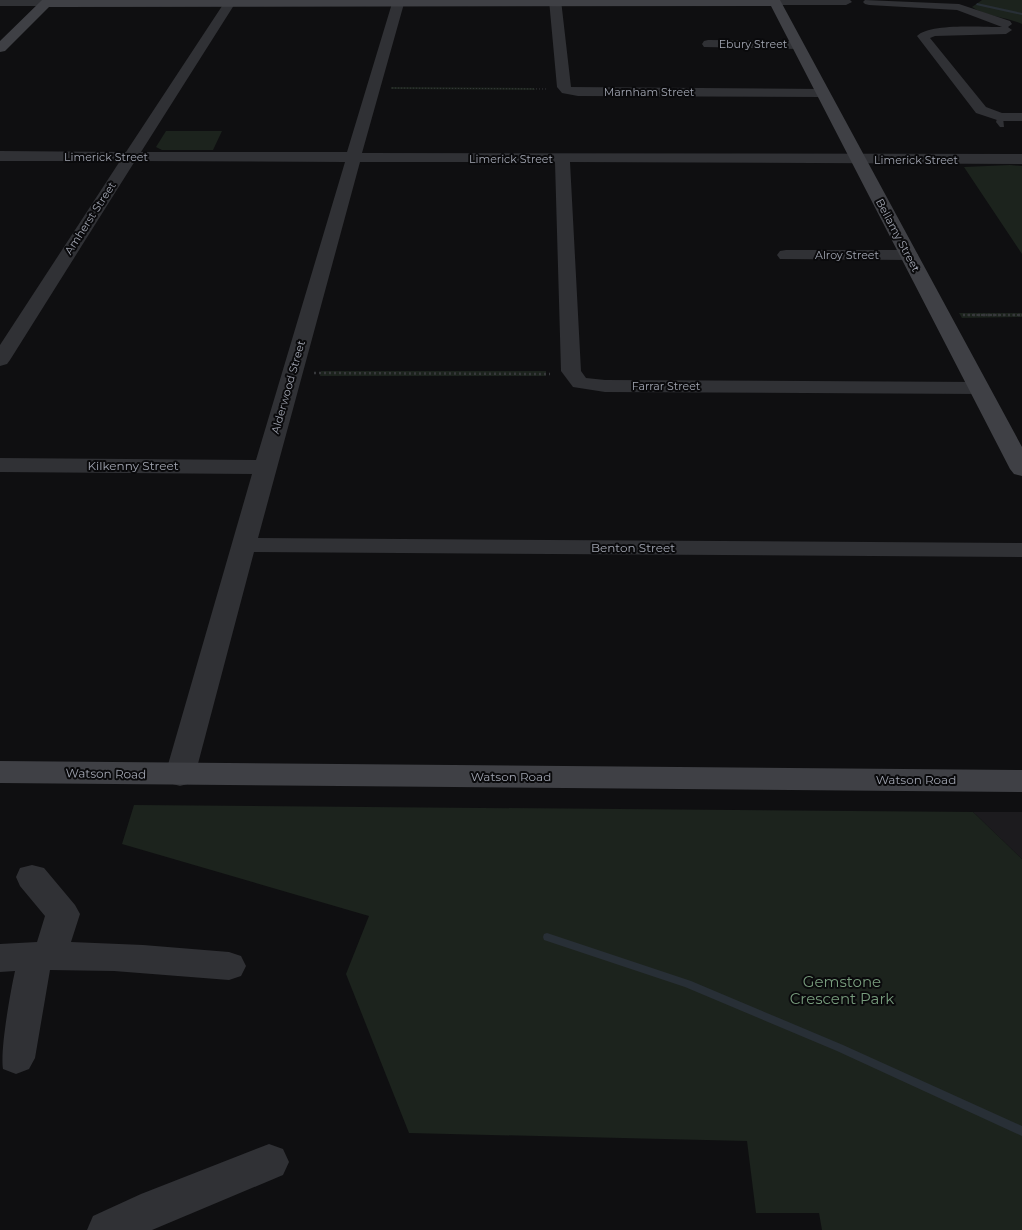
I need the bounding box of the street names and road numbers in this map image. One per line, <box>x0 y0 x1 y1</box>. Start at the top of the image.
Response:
street label: Ebury Street <box>719 37 788 51</box>
street label: Marnham Street <box>604 85 695 99</box>
street label: Limerick Street <box>64 150 148 164</box>
street label: Limerick Street <box>469 152 553 166</box>
street label: Limerick Street <box>874 153 958 167</box>
street label: Amherst Street <box>61 179 119 257</box>
street label: Bellamy Street <box>873 196 923 274</box>
street label: Alroy Street <box>815 248 880 262</box>
street label: Alderwood Street <box>268 338 308 435</box>
street label: Farrar Street <box>632 379 701 393</box>
street label: Kilkenny Street <box>87 458 179 473</box>
street label: Benton Street <box>591 540 675 555</box>
street label: Watson Road <box>66 765 146 782</box>
street label: Watson Road <box>471 769 551 784</box>
street label: Watson Road <box>876 772 956 787</box>

